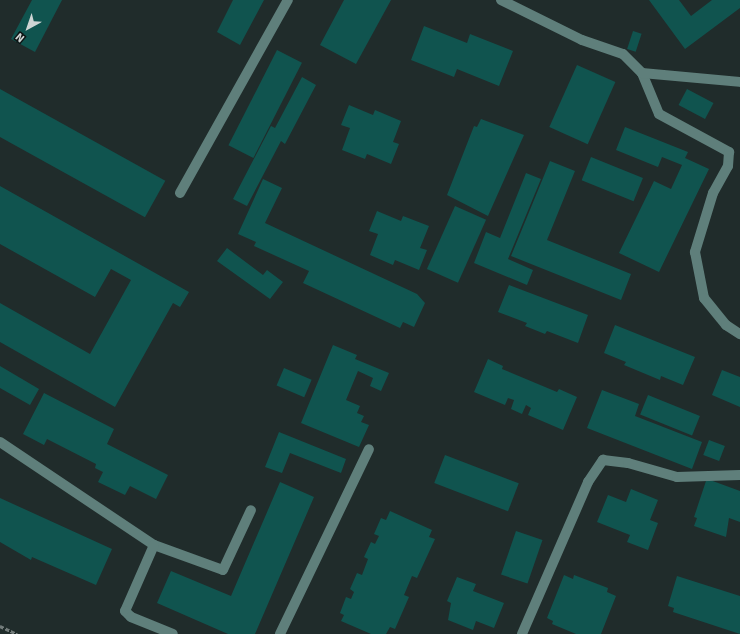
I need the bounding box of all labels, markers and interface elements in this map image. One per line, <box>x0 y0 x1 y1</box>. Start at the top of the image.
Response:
north arrow <box>8 8 48 48</box>
text: N <box>13 30 27 45</box>

